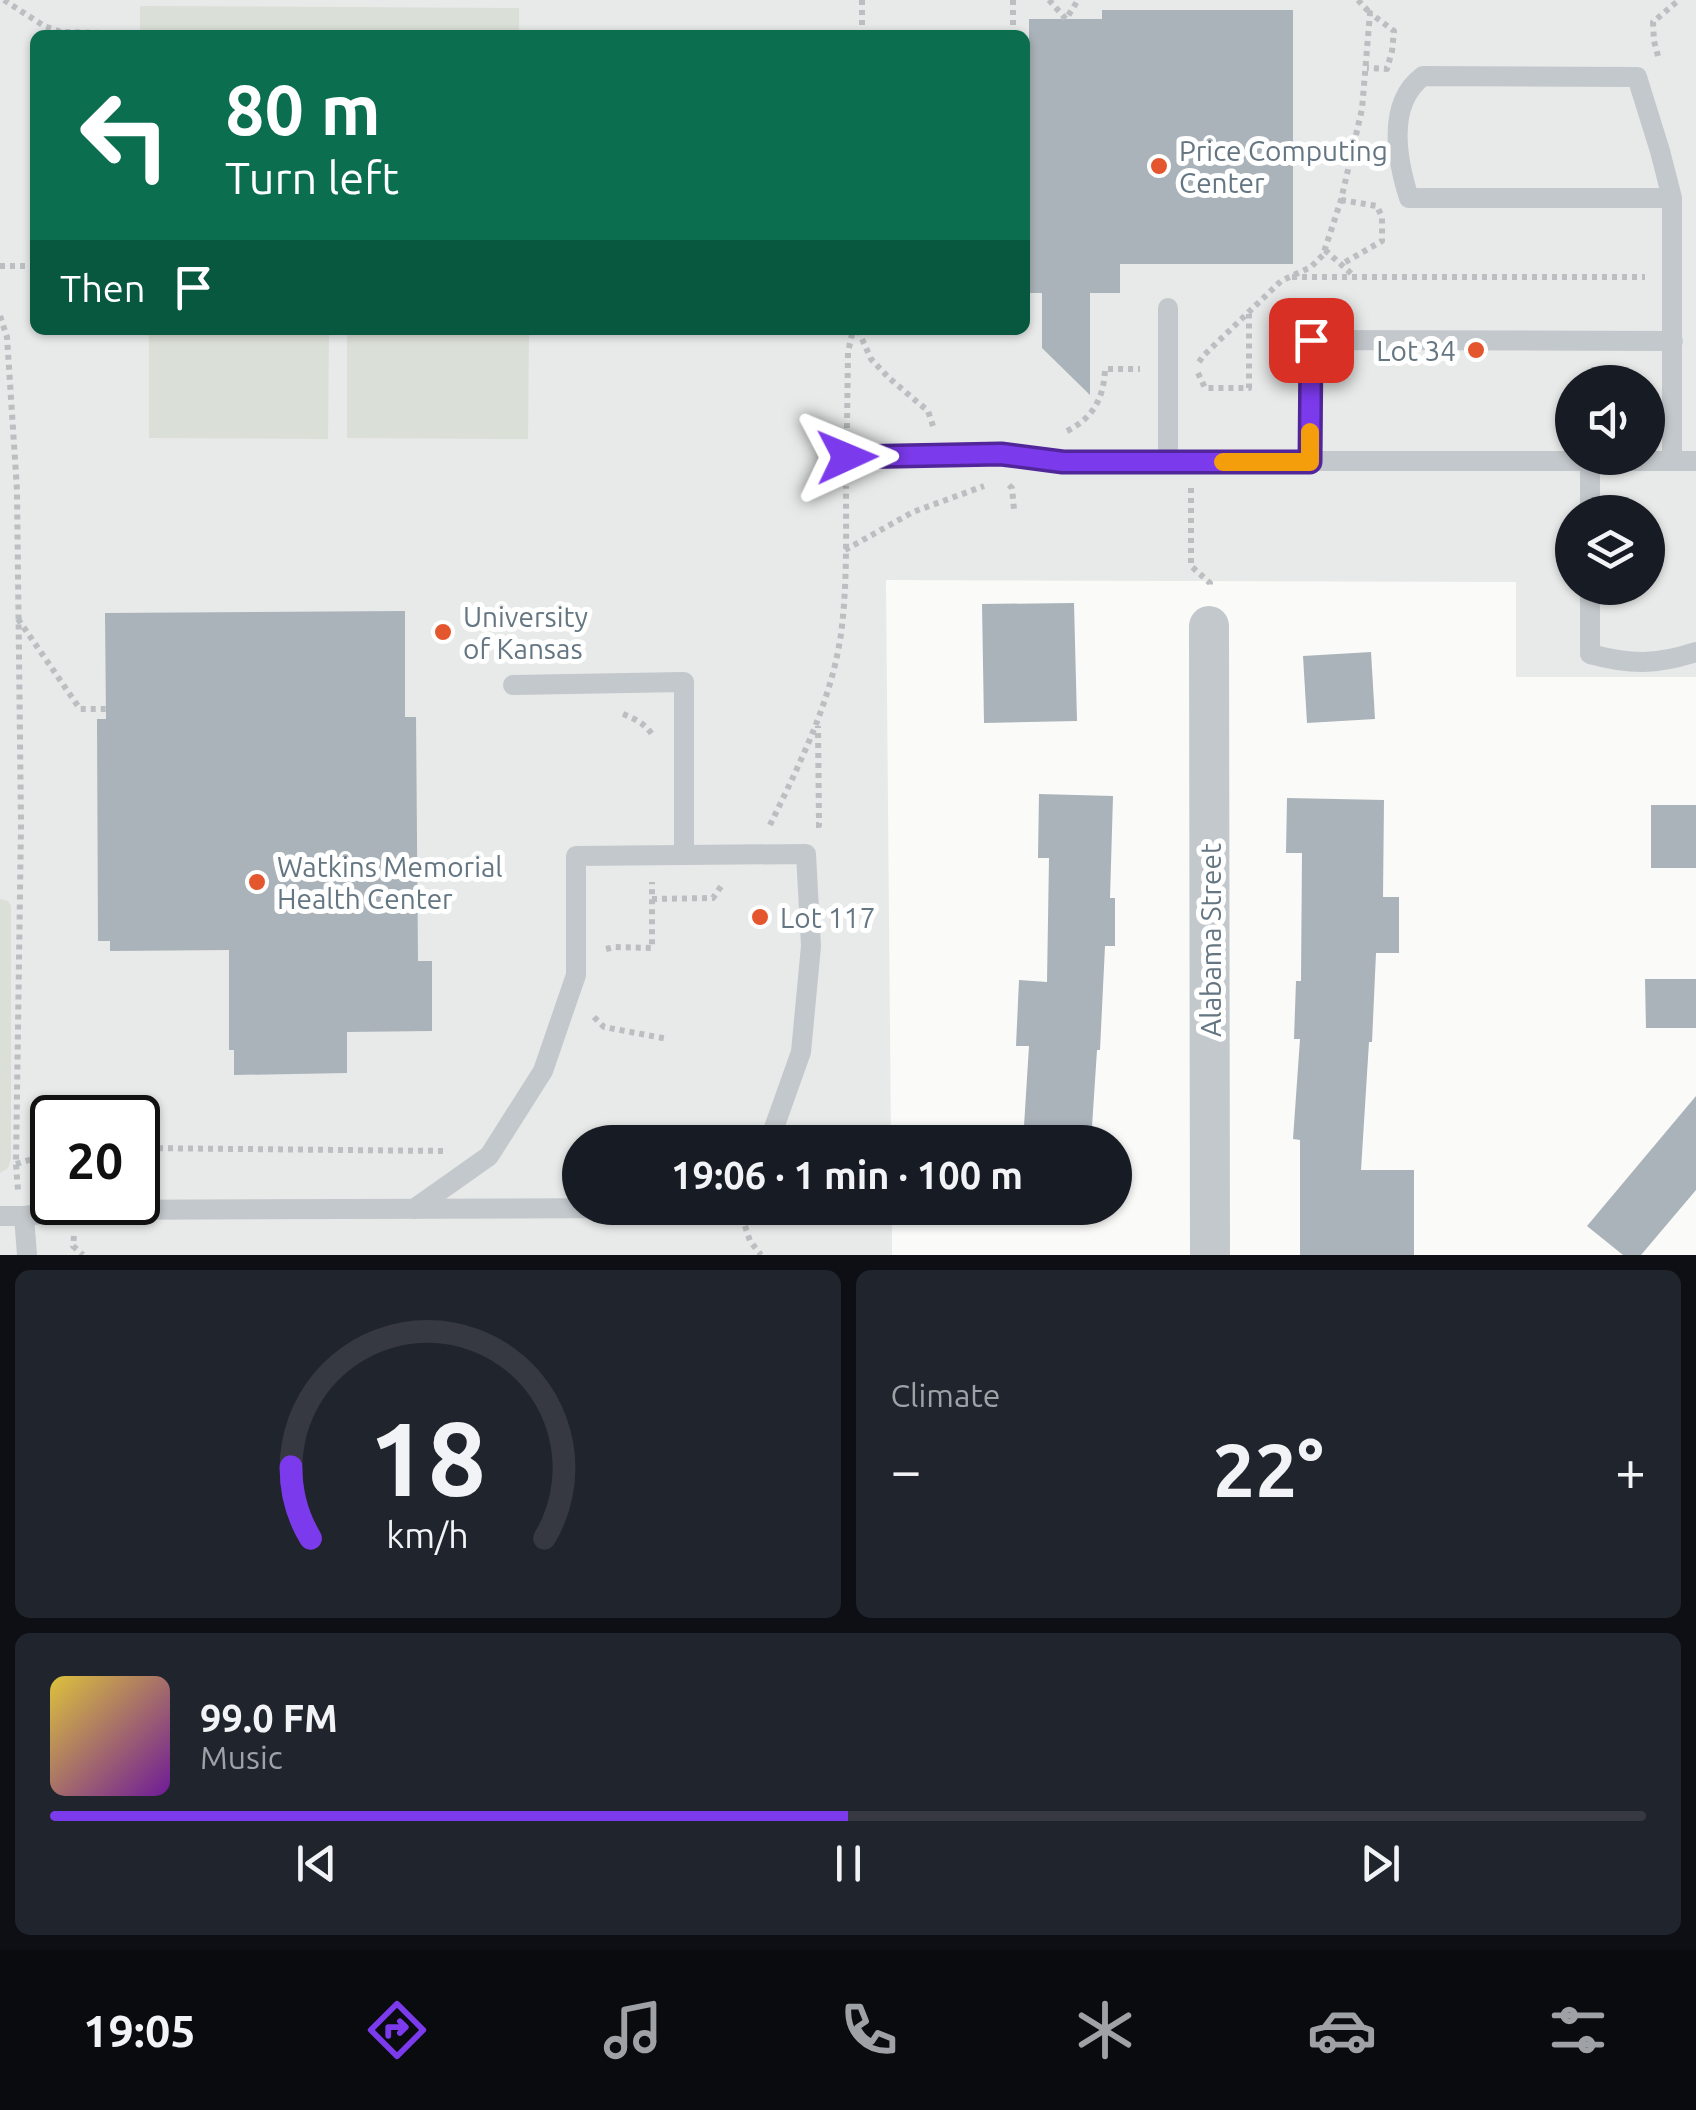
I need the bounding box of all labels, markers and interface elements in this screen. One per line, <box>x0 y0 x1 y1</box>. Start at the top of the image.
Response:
icon: left <box>60 70 190 200</box>
text: 80 m <box>225 70 381 148</box>
place label: Price Computing Center <box>1179 135 1388 198</box>
text: Turn left <box>225 152 399 203</box>
marker: Price Computing Center <box>1148 155 1170 177</box>
icon: arrive <box>166 260 221 315</box>
text: Then <box>60 267 146 309</box>
pin <box>1269 298 1354 383</box>
icon: arrive <box>1284 313 1339 368</box>
place label: Lot 34 <box>1376 335 1456 366</box>
marker: Lot 34 <box>1465 339 1487 361</box>
map controls <box>1555 365 1665 605</box>
button: sound <box>1555 365 1665 475</box>
position arrow <box>795 405 899 509</box>
button: layers <box>1555 495 1665 605</box>
place label: University of Kansas <box>463 601 588 664</box>
marker: University of Kansas <box>432 621 454 643</box>
street label: Alabama Street <box>1195 843 1226 1037</box>
place label: Watkins Memorial Health Center <box>277 851 503 914</box>
marker: Watkins Memorial Health Center <box>246 871 268 893</box>
place label: Lot 117 <box>780 902 875 933</box>
marker: Lot 117 <box>749 906 771 928</box>
speed limit sign: 20 <box>30 1095 160 1225</box>
text: 19:06 · 1 min · 100 m <box>671 1154 1023 1196</box>
text: Climate <box>891 1377 1001 1413</box>
text: 18 <box>369 1399 486 1516</box>
text: 22° <box>1213 1427 1324 1511</box>
text: − <box>891 1439 922 1500</box>
text: + <box>1615 1439 1646 1500</box>
text: km/h <box>386 1515 469 1555</box>
text: 99.0 FM <box>200 1697 338 1739</box>
text: Music <box>200 1739 283 1775</box>
icon: previous <box>289 1836 344 1891</box>
icon: pause <box>821 1836 876 1891</box>
icon: next <box>1353 1836 1408 1891</box>
icon: directions <box>362 1995 432 2065</box>
icon: music <box>598 1995 668 2065</box>
icon: phone <box>834 1995 904 2065</box>
icon: climate <box>1070 1995 1140 2065</box>
icon: car <box>1307 1995 1377 2065</box>
icon: filters <box>1543 1995 1613 2065</box>
text: 19:05 <box>83 2005 196 2056</box>

